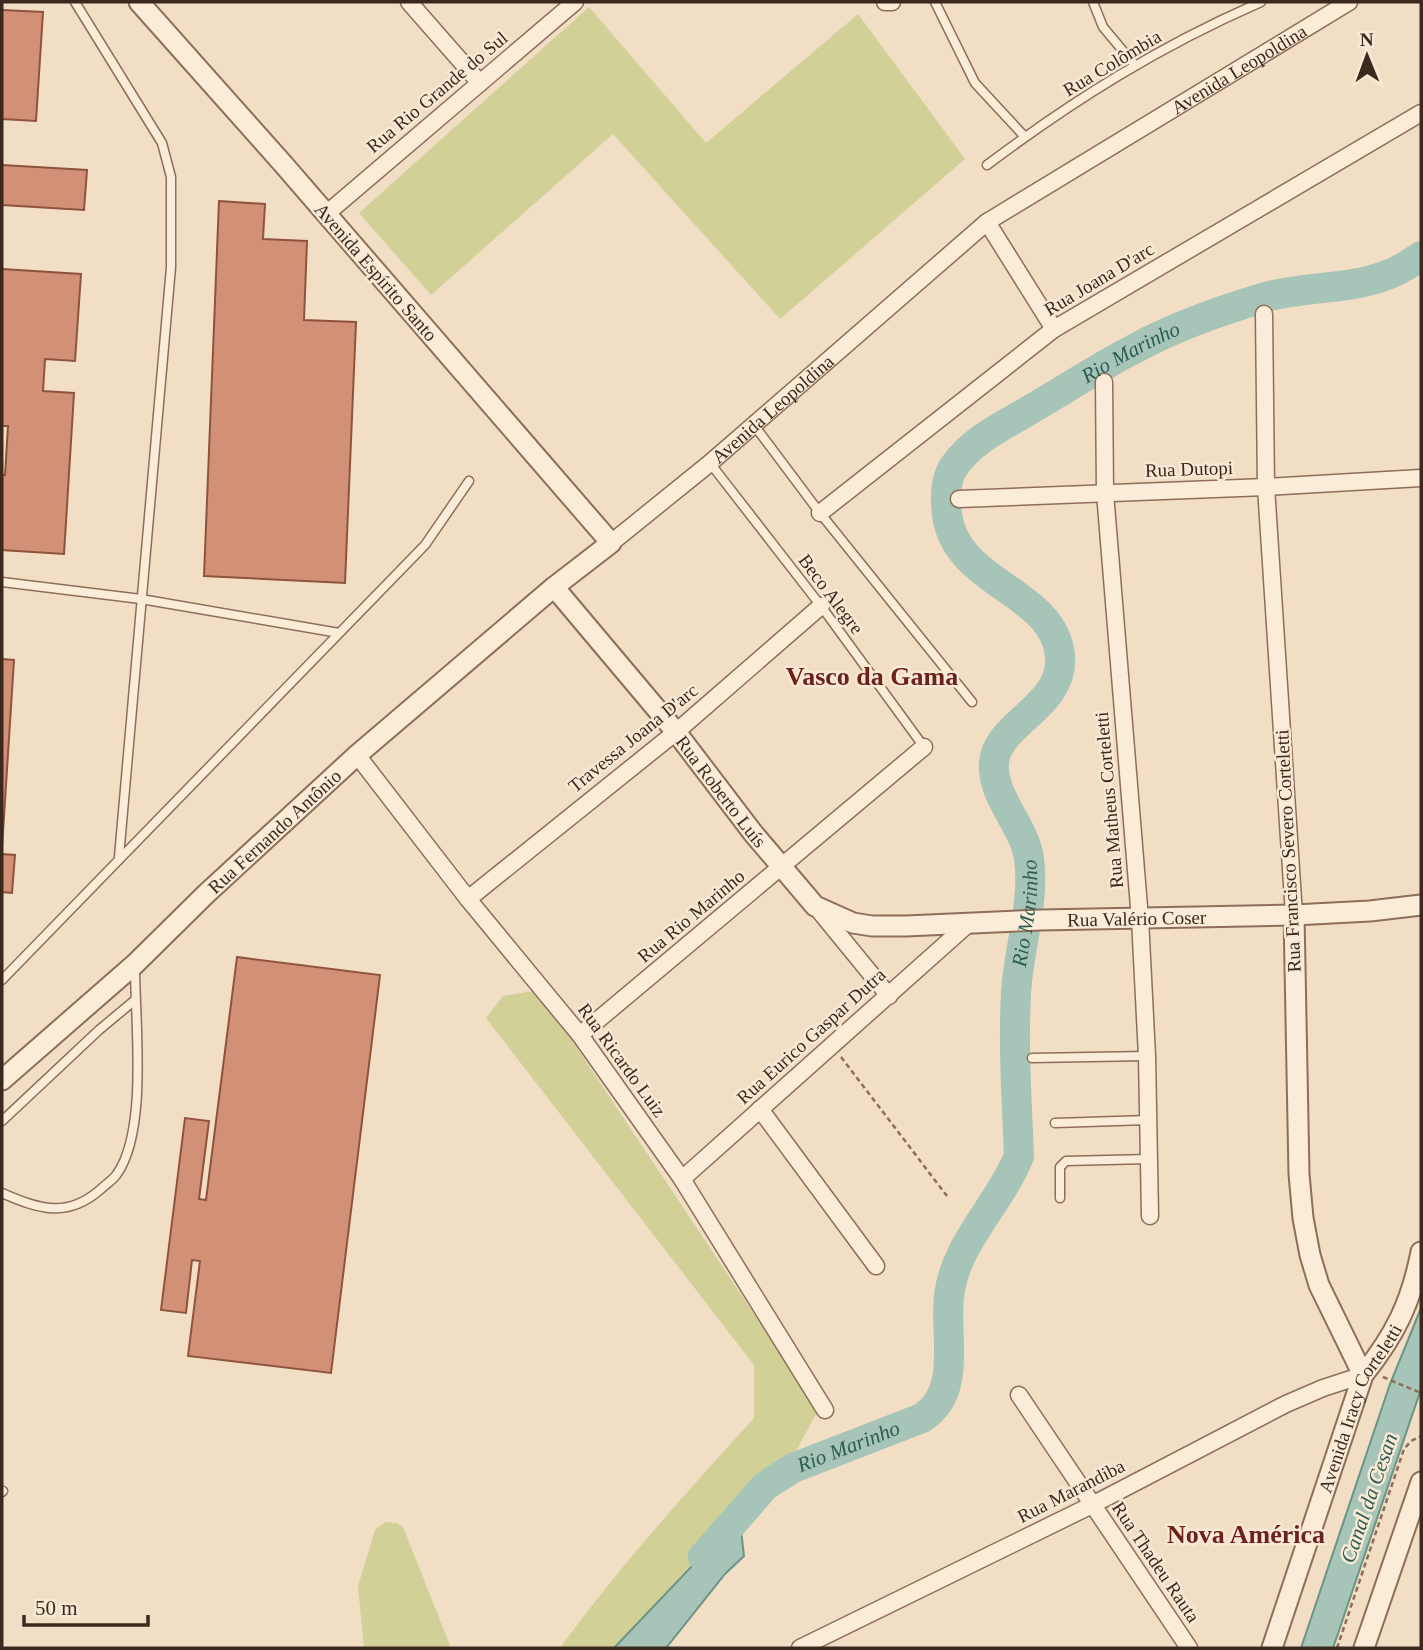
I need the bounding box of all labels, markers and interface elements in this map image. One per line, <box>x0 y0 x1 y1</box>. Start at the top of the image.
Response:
street label: Avenida Leopoldina <box>1167 20 1311 118</box>
north arrow <box>1332 21 1402 91</box>
street label: Rua Colômbia <box>1059 25 1165 100</box>
street label: Rua Rio Grande do Sul <box>362 27 512 157</box>
text: N <box>1360 29 1374 50</box>
street label: Avenida Espírito Santo <box>310 199 442 345</box>
street label: Rua Joana D'arc <box>1041 238 1157 320</box>
water label: Rio Marinho <box>1076 317 1183 389</box>
street label: Avenida Leopoldina <box>707 350 838 467</box>
street label: Rua Dutopi <box>1145 457 1233 481</box>
street label: Beco Alegre <box>794 550 868 638</box>
district label: Vasco da Gama <box>786 662 958 691</box>
street label: Travessa Joana D'arc <box>564 680 702 796</box>
street label: Rua Matheus Corteletti <box>1091 711 1127 889</box>
street label: Rua Francisco Severo Corteletti <box>1271 729 1305 973</box>
street label: Rua Roberto Luís <box>672 731 771 851</box>
street label: Rua Fernando Antônio <box>203 765 345 898</box>
water label: Rio Marinho <box>1007 859 1042 970</box>
street label: Rua Rio Marinho <box>633 865 749 967</box>
street label: Rua Valério Coser <box>1067 906 1207 930</box>
street label: Rua Eurico Gaspar Dutra <box>732 963 890 1108</box>
street label: Rua Ricardo Luiz <box>574 999 670 1121</box>
street label: Avenida Iracy Corteletti <box>1314 1320 1406 1495</box>
water label: Rio Marinho <box>793 1416 903 1478</box>
water label: Canal da Cesan <box>1336 1430 1402 1566</box>
street label: Rua Marandiba <box>1014 1455 1129 1527</box>
street label: Rua Thadeu Rauta <box>1108 1498 1204 1627</box>
district label: Nova América <box>1167 1520 1325 1549</box>
scale bar <box>24 1584 149 1628</box>
text: 50 m <box>35 1596 78 1620</box>

